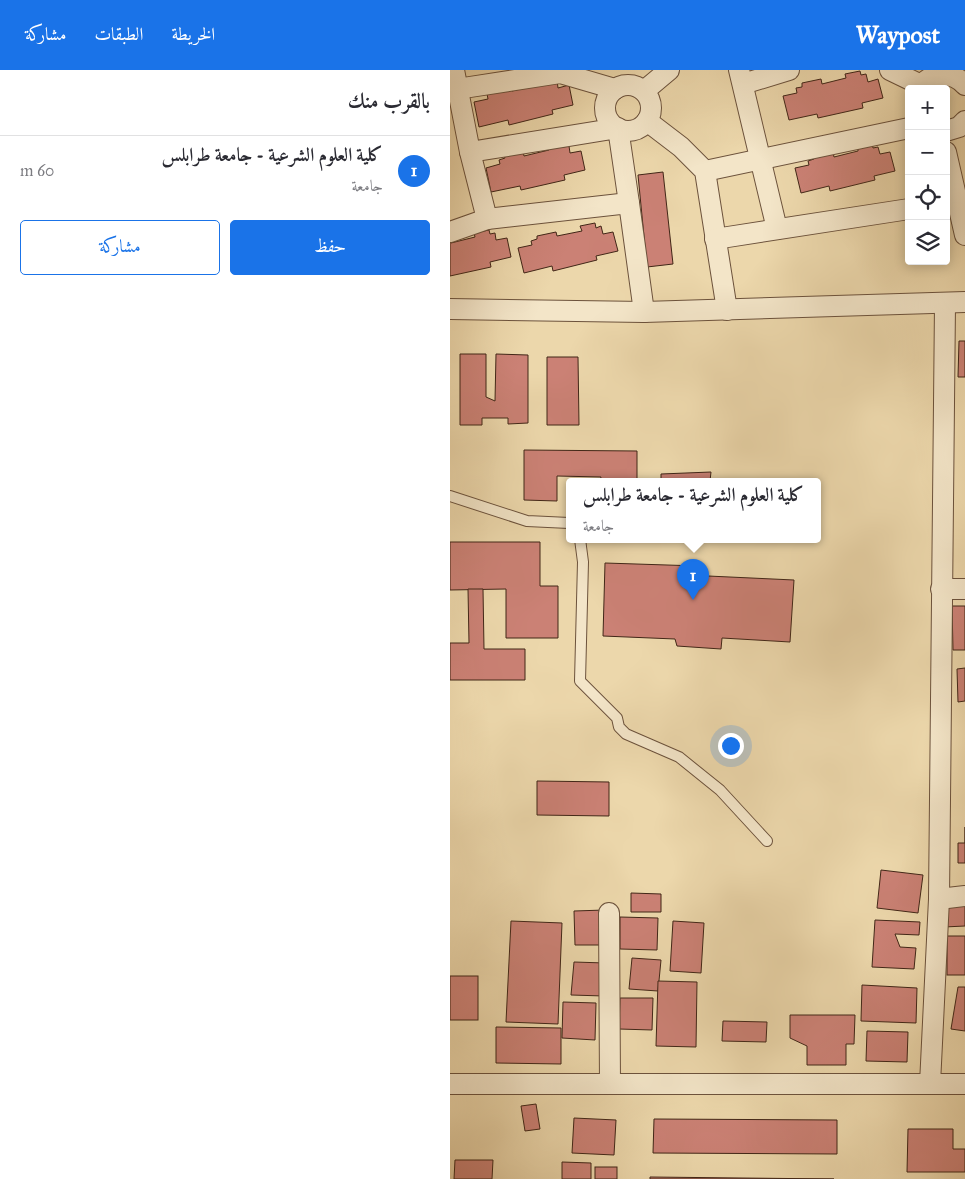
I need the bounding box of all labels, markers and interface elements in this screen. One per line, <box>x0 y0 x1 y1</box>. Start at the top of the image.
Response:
text: Waypost <box>856 20 940 50</box>
text: مشاركة <box>25 23 66 45</box>
text: الطبقات <box>94 23 143 45</box>
text: الخريطة <box>171 23 215 45</box>
map controls <box>905 85 950 265</box>
button: + <box>905 85 950 130</box>
text: بالقرب منك <box>348 88 430 114</box>
button: − <box>905 130 950 175</box>
text: كلية العلوم الشرعية - جامعة طرابلس <box>161 143 383 166</box>
text: 60 m <box>20 161 54 180</box>
text: 1 <box>411 161 417 180</box>
button: locate <box>905 175 950 220</box>
text: جامعة <box>351 176 383 195</box>
button: مشاركة <box>20 220 220 275</box>
button: حفظ <box>230 220 430 275</box>
button: layers <box>905 220 950 265</box>
popup <box>566 478 821 543</box>
text: كلية العلوم الشرعية - جامعة طرابلس <box>583 483 804 506</box>
text: جامعة <box>583 516 614 535</box>
pin: 1 <box>677 559 709 600</box>
your location <box>718 733 744 759</box>

